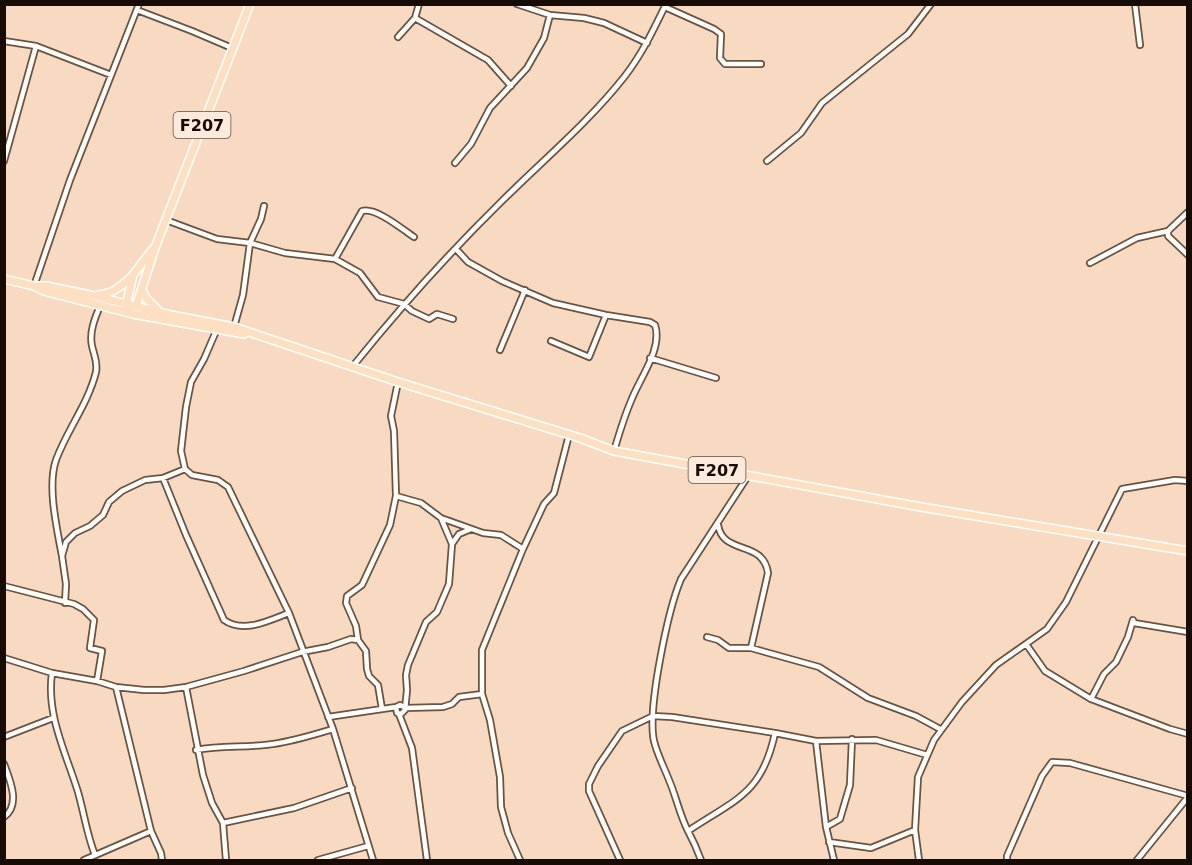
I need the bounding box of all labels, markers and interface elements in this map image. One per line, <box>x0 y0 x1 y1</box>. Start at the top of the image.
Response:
road number: F207 <box>174 112 230 138</box>
road number: F207 <box>688 457 746 483</box>

